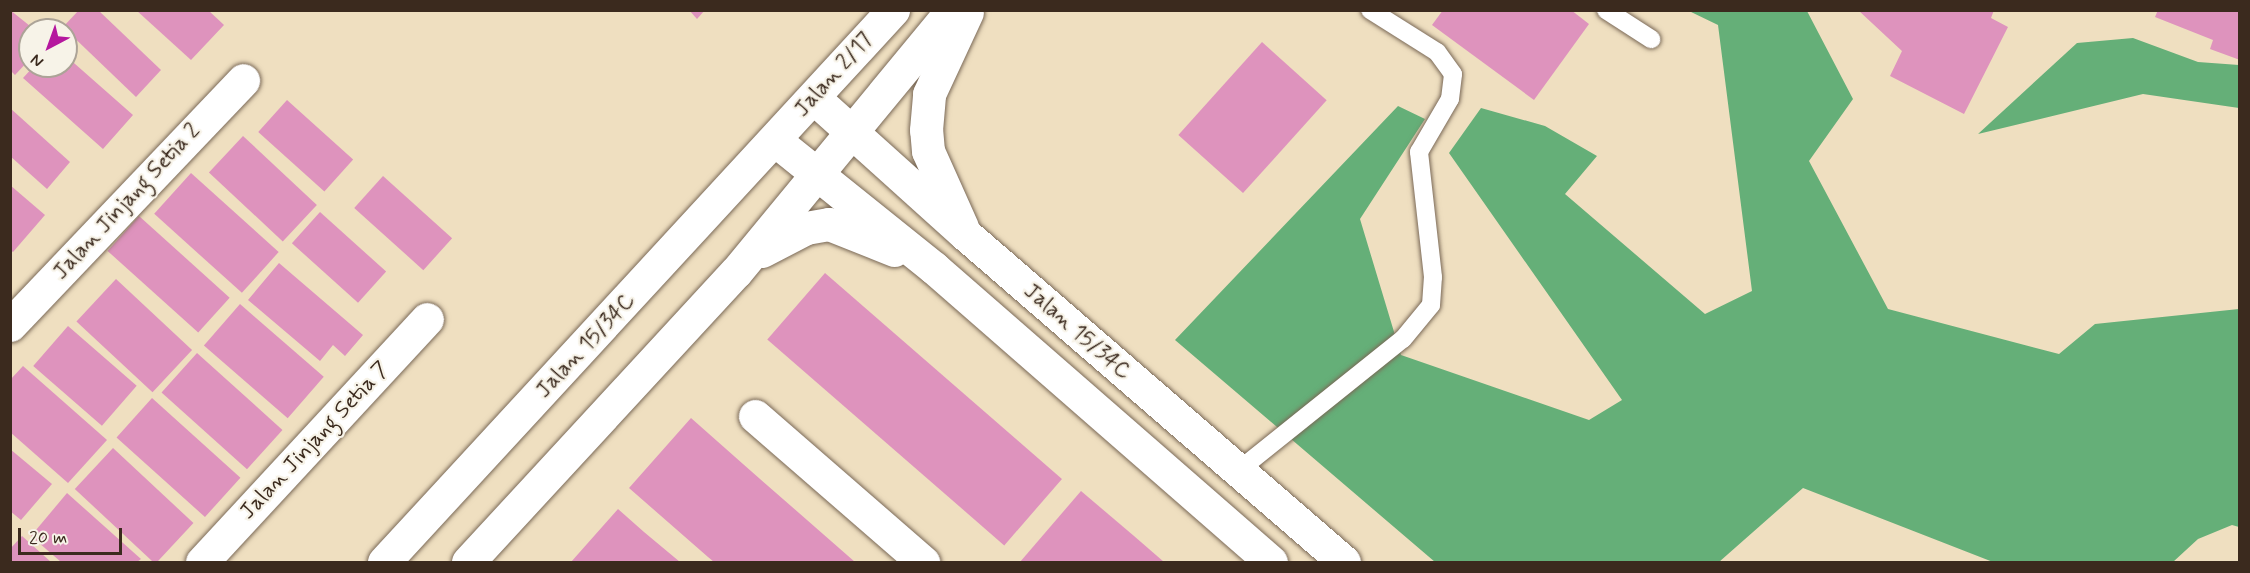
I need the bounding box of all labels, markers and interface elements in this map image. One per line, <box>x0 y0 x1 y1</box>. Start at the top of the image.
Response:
north arrow <box>18 18 78 78</box>
street label: Jalan 2/17 <box>789 27 879 123</box>
text: N <box>26 49 48 72</box>
street label: Jalan Jinjang Setia 2 <box>48 119 206 285</box>
street label: Jalan 15/34C <box>1018 278 1136 386</box>
street label: Jalan 15/34C <box>531 288 641 404</box>
street label: Jalan Jinjang Setia 7 <box>235 357 395 525</box>
scale bar <box>21 516 124 554</box>
text: 20 m <box>29 526 67 550</box>

